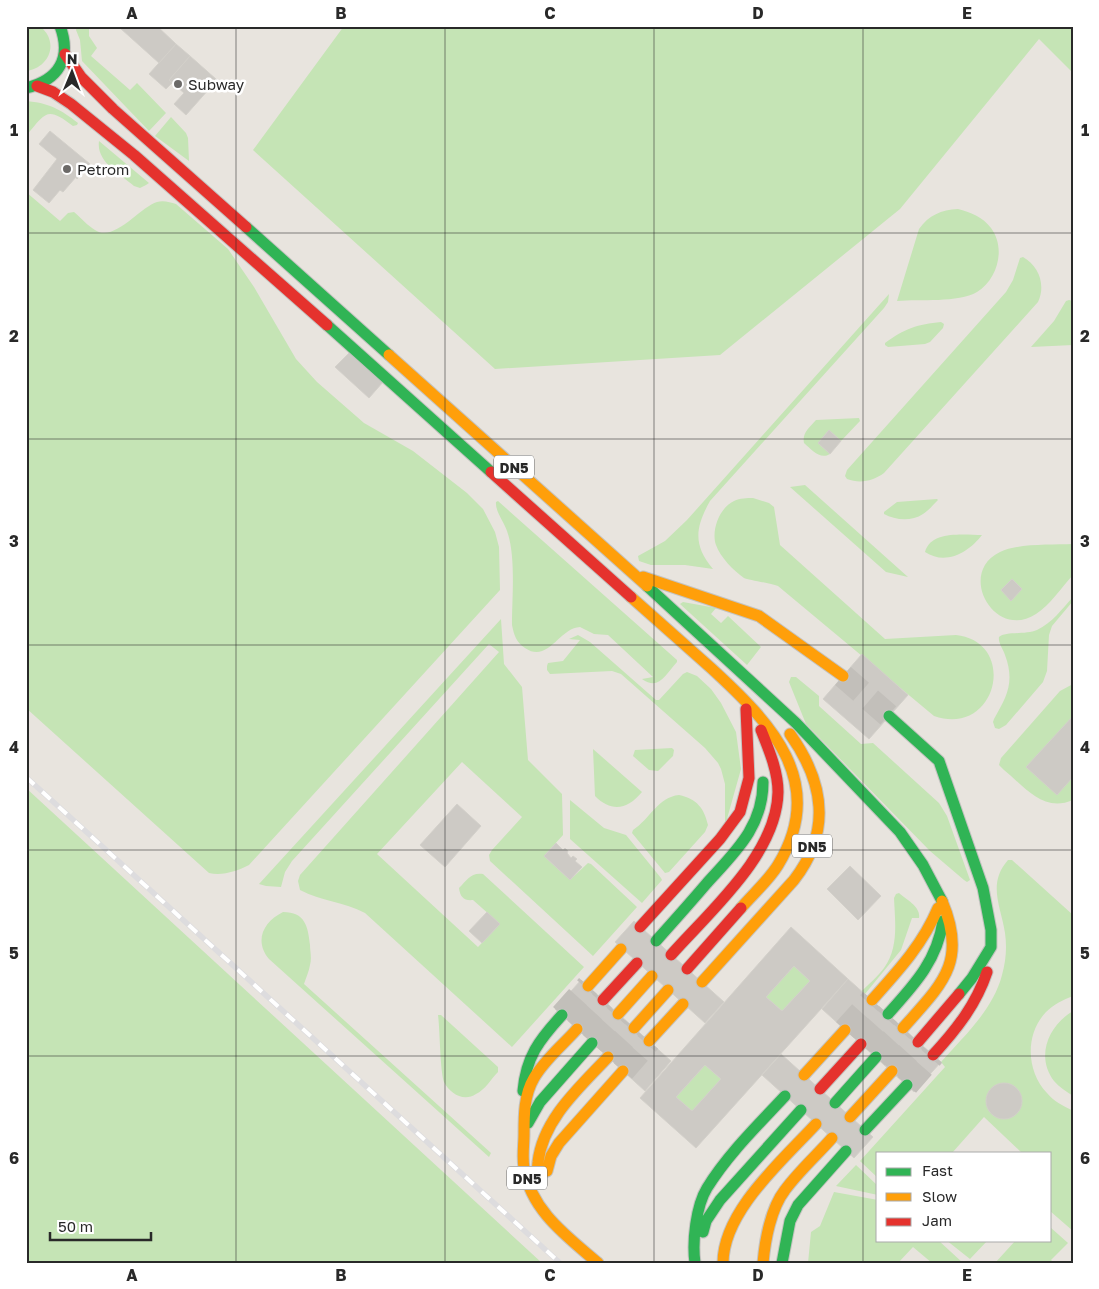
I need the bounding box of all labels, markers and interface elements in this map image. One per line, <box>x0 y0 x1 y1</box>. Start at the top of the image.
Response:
text: A <box>126 3 138 23</box>
text: B <box>335 3 347 23</box>
text: C <box>544 3 556 23</box>
text: D <box>752 3 764 23</box>
text: E <box>962 3 972 23</box>
north arrow <box>48 48 98 98</box>
text: N <box>67 50 78 67</box>
place label: Subway <box>188 75 245 93</box>
marker: Subway <box>172 78 184 90</box>
text: 1 <box>10 120 18 140</box>
text: 1 <box>1081 120 1089 140</box>
place label: Petrom <box>77 160 129 178</box>
marker: Petrom <box>61 163 73 175</box>
text: 2 <box>9 326 19 346</box>
text: 2 <box>1080 326 1090 346</box>
road number: DN5 <box>494 456 534 478</box>
text: 3 <box>9 531 19 551</box>
text: 3 <box>1080 531 1090 551</box>
text: 4 <box>9 737 19 757</box>
text: 4 <box>1080 737 1090 757</box>
road number: DN5 <box>792 834 832 858</box>
text: 5 <box>9 943 19 963</box>
text: 5 <box>1080 943 1090 963</box>
text: 6 <box>9 1148 19 1168</box>
text: 6 <box>1080 1148 1090 1168</box>
legend <box>876 1152 1052 1242</box>
text: Fast <box>922 1161 953 1179</box>
road number: DN5 <box>507 1166 547 1190</box>
text: Slow <box>922 1187 957 1205</box>
scale bar <box>50 1209 151 1241</box>
text: Jam <box>922 1211 952 1229</box>
text: 50 m <box>58 1217 93 1235</box>
text: A <box>126 1265 138 1285</box>
text: B <box>335 1265 347 1285</box>
text: C <box>544 1265 556 1285</box>
text: D <box>752 1265 764 1285</box>
text: E <box>962 1265 972 1285</box>

